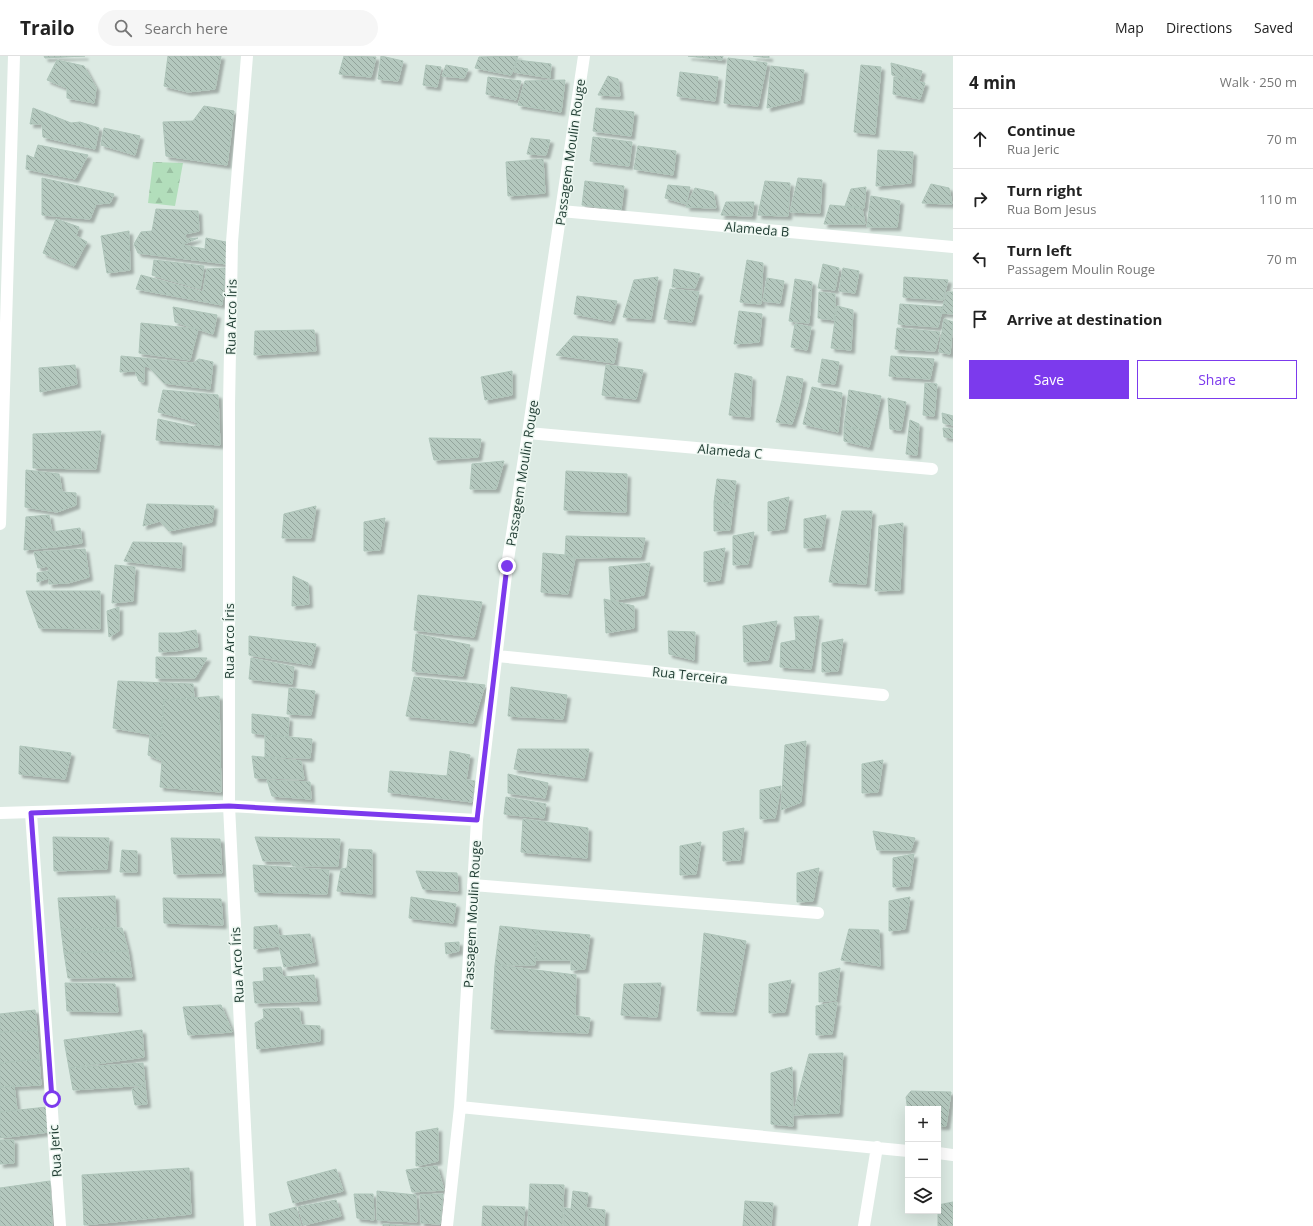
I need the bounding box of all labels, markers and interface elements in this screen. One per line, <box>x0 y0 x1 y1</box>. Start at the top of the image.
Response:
search box <box>98 10 378 46</box>
text: Trailo <box>20 15 74 41</box>
icon: search <box>112 17 134 39</box>
text: Search here <box>144 18 228 38</box>
text: Map <box>1115 18 1144 37</box>
text: Directions <box>1166 18 1232 37</box>
text: Saved <box>1254 18 1293 37</box>
text: 4 min <box>969 71 1016 94</box>
text: Walk · 250 m <box>1220 73 1297 91</box>
street label: Passagem Moulin Rouge <box>551 77 589 227</box>
text: Continue <box>1007 120 1075 140</box>
icon: ahead <box>969 128 991 150</box>
text: 70 m <box>1267 130 1297 148</box>
text: Rua Jeric <box>1007 140 1059 158</box>
text: Turn right <box>1007 180 1082 200</box>
icon: right <box>969 188 991 210</box>
text: 110 m <box>1259 190 1297 208</box>
text: Rua Bom Jesus <box>1007 200 1096 218</box>
street label: Alameda B <box>724 217 790 241</box>
text: Turn left <box>1007 240 1072 260</box>
icon: left <box>969 248 991 270</box>
text: 70 m <box>1267 250 1297 268</box>
text: Passagem Moulin Rouge <box>1007 260 1155 278</box>
street label: Rua Arco Íris <box>221 279 241 355</box>
icon: arrive <box>969 308 991 330</box>
text: Arrive at destination <box>1007 309 1162 329</box>
button: Save <box>969 360 1129 399</box>
button: Share <box>1137 360 1297 399</box>
street label: Passagem Moulin Rouge <box>502 398 542 548</box>
street label: Alameda C <box>697 439 763 463</box>
route end <box>498 557 516 575</box>
street label: Rua Arco Íris <box>220 603 238 679</box>
street label: Rua Terceira <box>651 662 729 688</box>
street label: Passagem Moulin Rouge <box>459 840 485 988</box>
street label: Rua Arco Íris <box>226 927 248 1003</box>
route start <box>43 1090 61 1108</box>
map controls <box>905 1106 941 1214</box>
button: + <box>905 1106 941 1142</box>
street label: Rua Jeric <box>44 1124 66 1178</box>
button: − <box>905 1142 941 1178</box>
button: layers <box>905 1178 941 1214</box>

